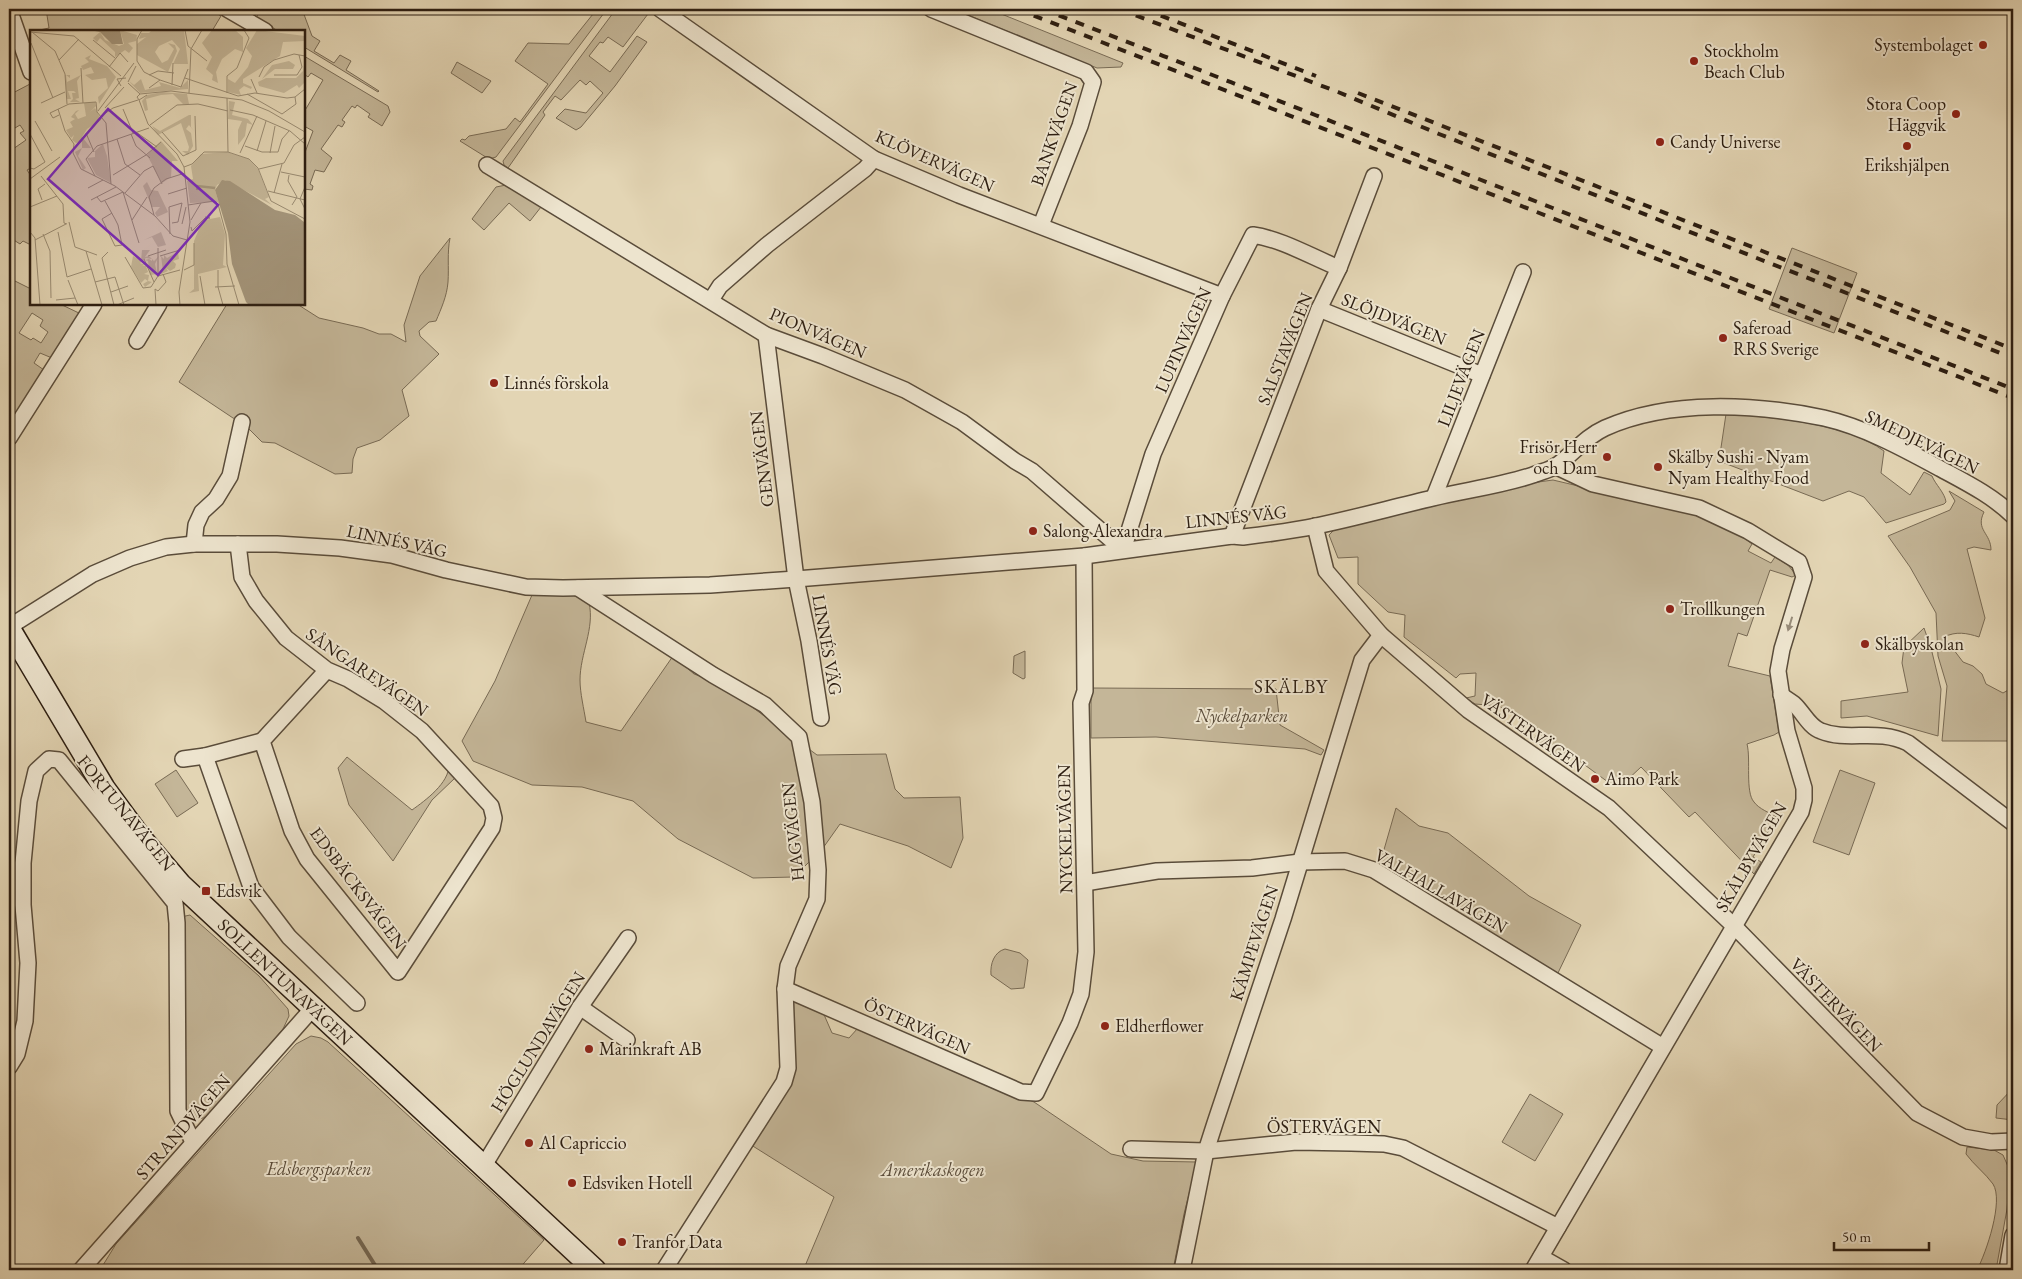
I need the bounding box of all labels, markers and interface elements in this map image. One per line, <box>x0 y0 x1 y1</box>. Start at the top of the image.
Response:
inset map <box>30 30 305 305</box>
place label: Systembolaget <box>1874 33 1973 56</box>
place label: Stockholm Beach Club <box>1704 39 1785 83</box>
marker: Systembolaget <box>1977 39 1989 51</box>
marker: Stockholm Beach Club <box>1688 55 1700 67</box>
street label: BANKVÄGEN <box>1025 78 1082 189</box>
place label: Stora Coop Häggvik <box>1866 92 1947 136</box>
marker: Stora Coop Häggvik <box>1950 108 1962 120</box>
street label: KLÖVERVÄGEN <box>872 124 999 197</box>
place label: Candy Universe <box>1670 130 1781 153</box>
marker: Candy Universe <box>1654 136 1666 148</box>
marker: Erikshjälpen <box>1901 140 1913 152</box>
place label: Erikshjälpen <box>1864 153 1950 176</box>
street label: LUPINVÄGEN <box>1149 283 1216 396</box>
street label: SLÖJDVÄGEN <box>1338 287 1451 350</box>
street label: SALSTAVÄGEN <box>1252 288 1318 408</box>
street label: PIONVÄGEN <box>766 302 871 364</box>
place label: Saferoad RRS Sverige <box>1733 316 1819 360</box>
street label: LILJEVÄGEN <box>1431 325 1490 430</box>
marker: Saferoad RRS Sverige <box>1717 332 1729 344</box>
place label: Linnés förskola <box>504 371 610 394</box>
marker: Linnés förskola <box>488 377 500 389</box>
street label: SMEDJEVÄGEN <box>1862 404 1984 479</box>
street label: GENVÄGEN <box>744 409 779 508</box>
place label: Frisör Herr och Dam <box>1519 435 1597 479</box>
place label: Skälby Sushi - Nyam Nyam Healthy Food <box>1668 445 1810 489</box>
marker: Frisör Herr och Dam <box>1601 451 1613 463</box>
marker: Skälby Sushi - Nyam Nyam Healthy Food <box>1652 461 1664 473</box>
street label: LINNÉS VÄG <box>1184 500 1288 533</box>
street label: LINNÉS VÄG <box>345 519 449 562</box>
place label: Salong Alexandra <box>1043 519 1164 542</box>
marker: Salong Alexandra <box>1027 525 1039 537</box>
street label: LINNÉS VÄG <box>807 593 848 697</box>
place label: Trollkungen <box>1680 597 1766 620</box>
marker: Trollkungen <box>1664 603 1676 615</box>
one-way arrow <box>1785 616 1793 631</box>
street label: SÅNGAREVÄGEN <box>302 622 434 721</box>
place label: Skälbyskolan <box>1875 632 1964 655</box>
marker: Skälbyskolan <box>1859 638 1871 650</box>
district label: SKÄLBY <box>1254 674 1328 699</box>
street label: VÄSTERVÄGEN <box>1476 688 1591 778</box>
park label: Nyckelparken <box>1195 704 1288 728</box>
street label: FORTUNAVÄGEN <box>73 750 181 876</box>
street label: NYCKELVÄGEN <box>1052 763 1077 894</box>
place label: Aimo Park <box>1604 767 1680 790</box>
marker: Aimo Park <box>1589 773 1601 785</box>
street label: HAGVÄGEN <box>776 781 809 882</box>
street label: SKÄLBYVÄGEN <box>1710 797 1792 916</box>
street label: EDSBÄCKSVÄGEN <box>305 822 412 954</box>
street label: VALHALLAVÄGEN <box>1371 843 1513 938</box>
place label: Edsvik <box>216 879 262 902</box>
street label: KÄMPEVÄGEN <box>1224 881 1283 1004</box>
marker: Edsvik <box>200 885 212 897</box>
street label: SOLLENTUNAVÄGEN <box>213 913 358 1051</box>
street label: VÄSTERVÄGEN <box>1785 953 1888 1057</box>
street label: HÖGLUNDAVÄGEN <box>485 966 591 1116</box>
street label: ÖSTERVÄGEN <box>860 992 975 1060</box>
place label: Eldherflower <box>1115 1014 1204 1037</box>
marker: Eldherflower <box>1099 1020 1111 1032</box>
place label: Marinkraft AB <box>599 1037 702 1060</box>
marker: Marinkraft AB <box>583 1043 595 1055</box>
street label: STRANDVÄGEN <box>130 1068 235 1184</box>
street label: ÖSTERVÄGEN <box>1267 1115 1382 1138</box>
place label: Al Capriccio <box>538 1131 627 1154</box>
marker: Al Capriccio <box>523 1137 535 1149</box>
park label: Edsbergsparken <box>266 1157 371 1181</box>
park label: Amerikaskogen <box>879 1158 985 1182</box>
place label: Edsviken Hotell <box>582 1171 692 1194</box>
marker: Edsviken Hotell <box>566 1177 578 1189</box>
scale bar <box>1834 1219 1930 1251</box>
text: 50 m <box>1842 1227 1871 1246</box>
place label: Tranfor Data <box>632 1230 723 1253</box>
marker: Tranfor Data <box>616 1236 628 1248</box>

